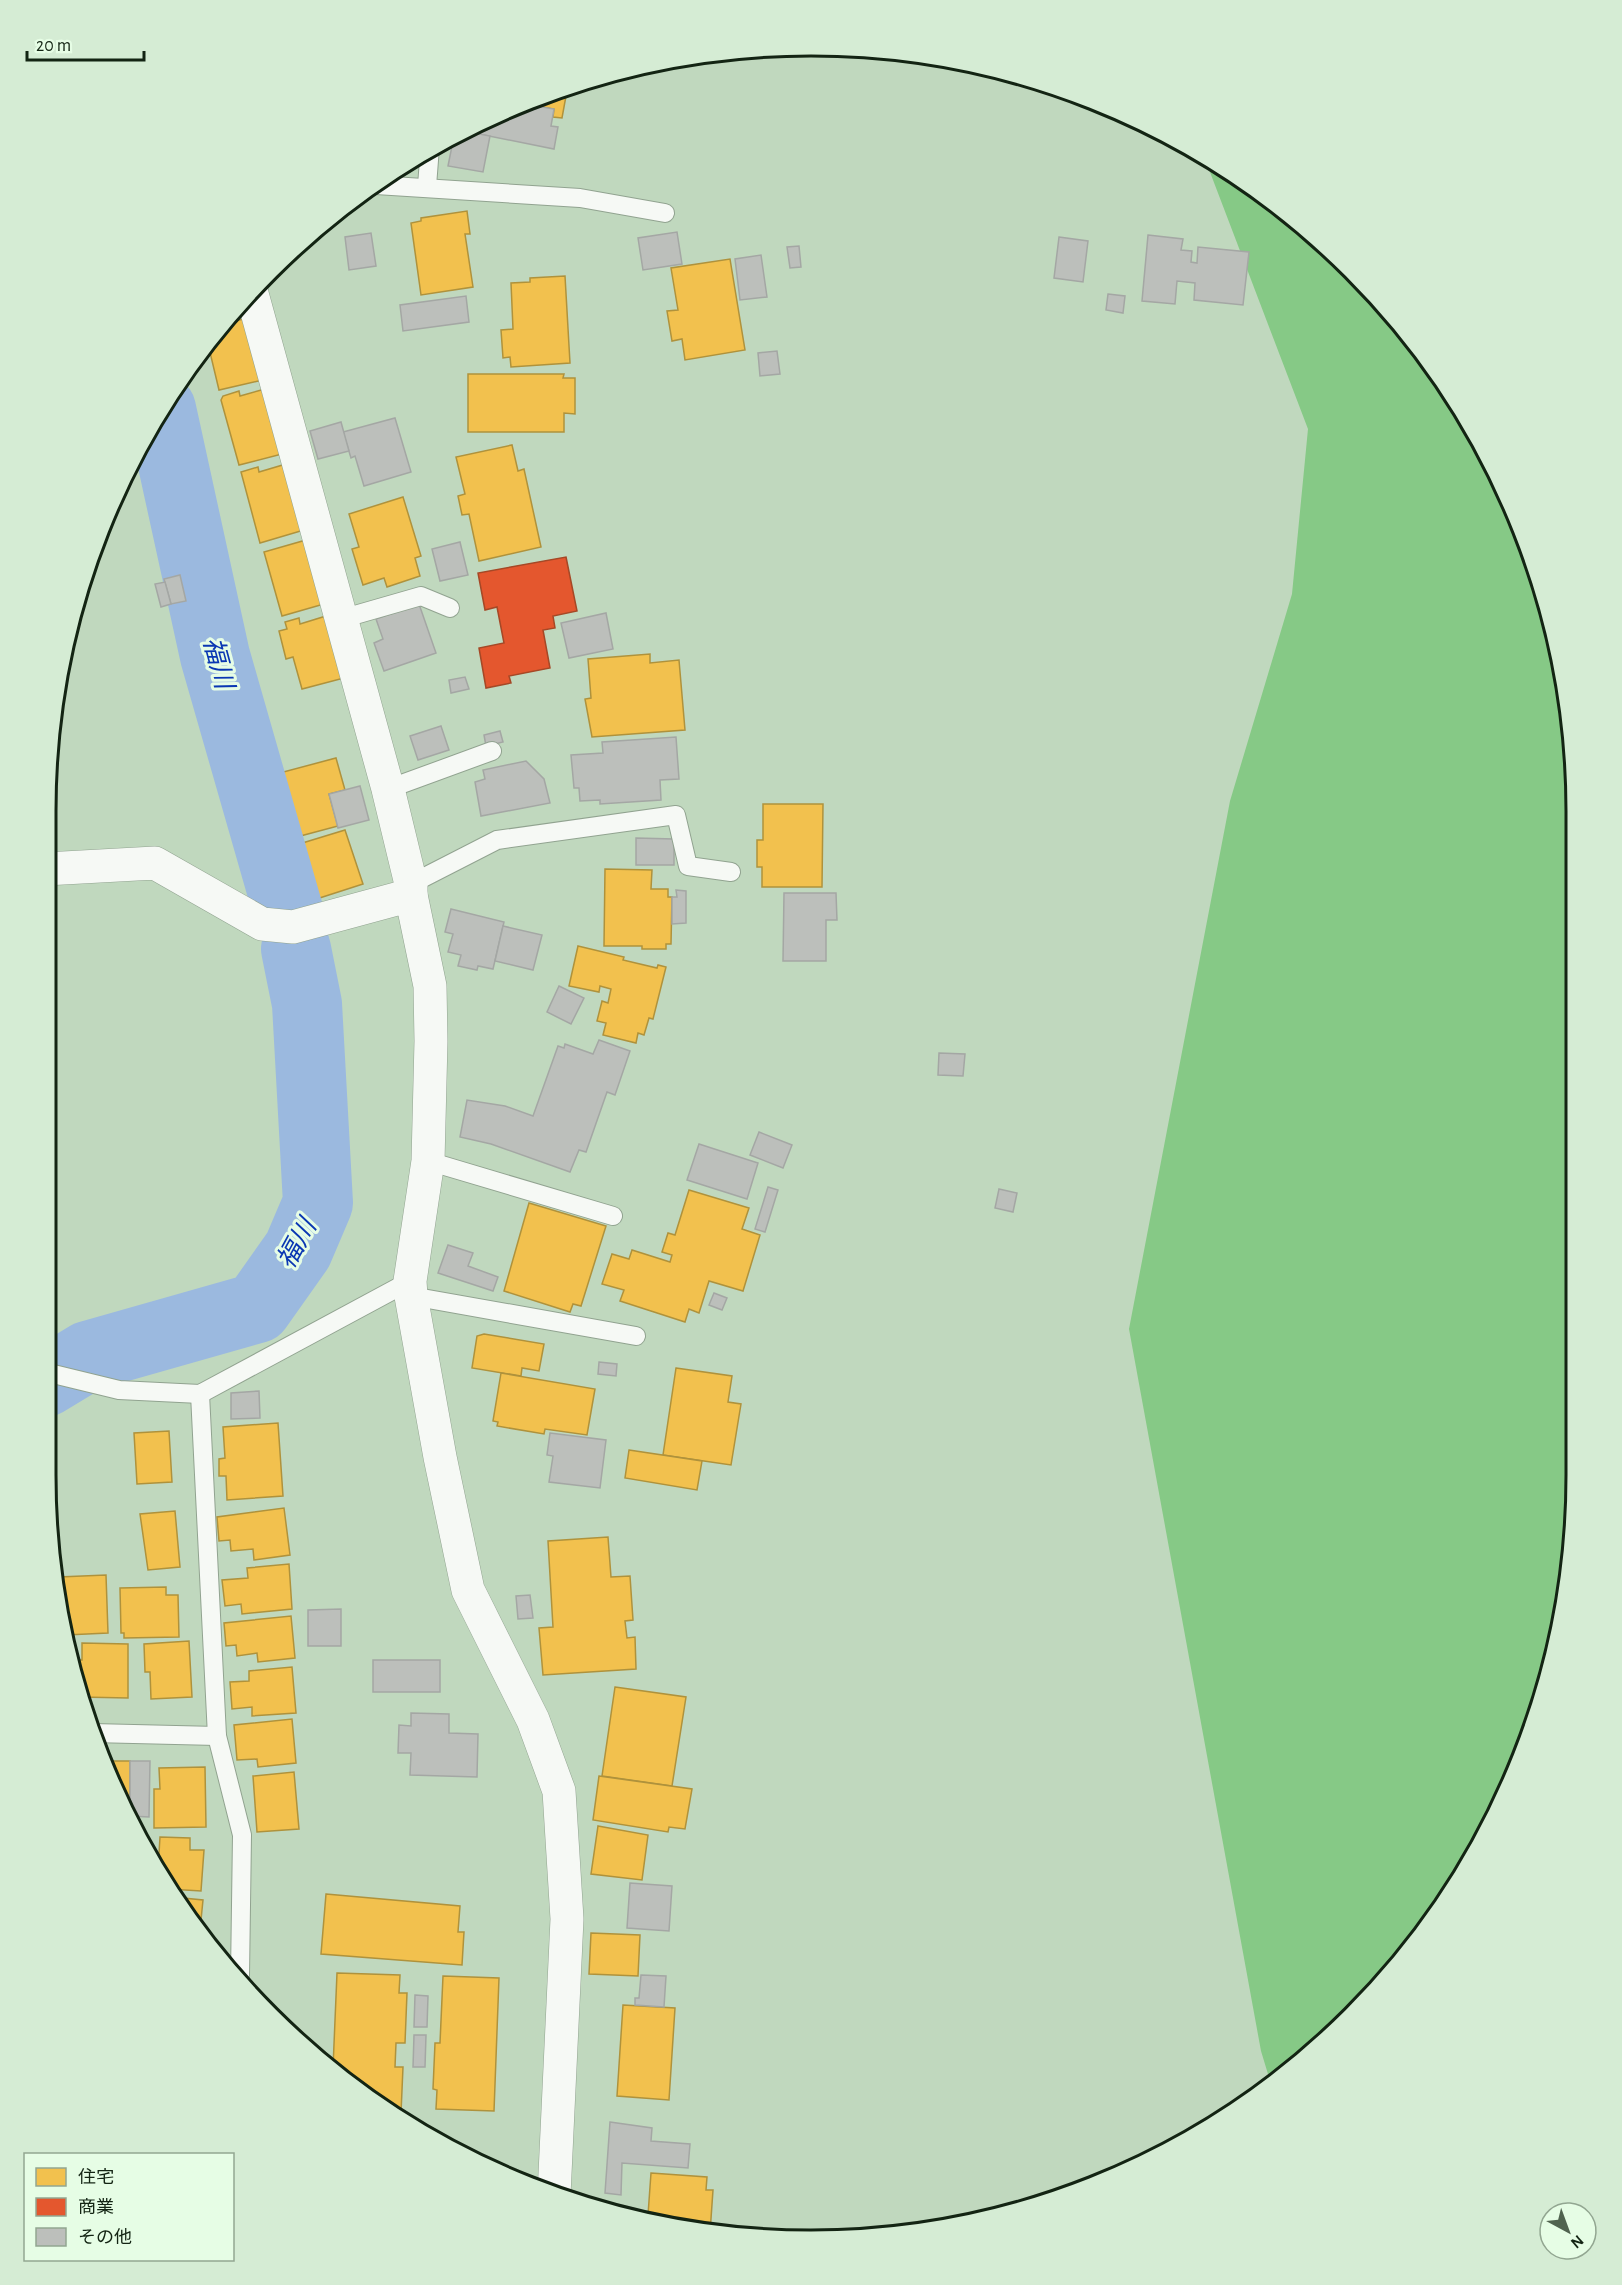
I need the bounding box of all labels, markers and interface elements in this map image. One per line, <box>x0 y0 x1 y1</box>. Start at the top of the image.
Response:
scale bar <box>27 24 144 62</box>
text: 20 m <box>36 37 71 55</box>
water label: 福川 <box>199 634 239 694</box>
water label: 福川 <box>272 1212 322 1273</box>
legend <box>24 2153 234 2261</box>
text: 住宅 <box>78 2168 114 2187</box>
text: 商業 <box>78 2198 114 2217</box>
north arrow <box>1538 2201 1598 2261</box>
text: その他 <box>78 2228 132 2247</box>
text: N <box>1568 2232 1587 2251</box>

